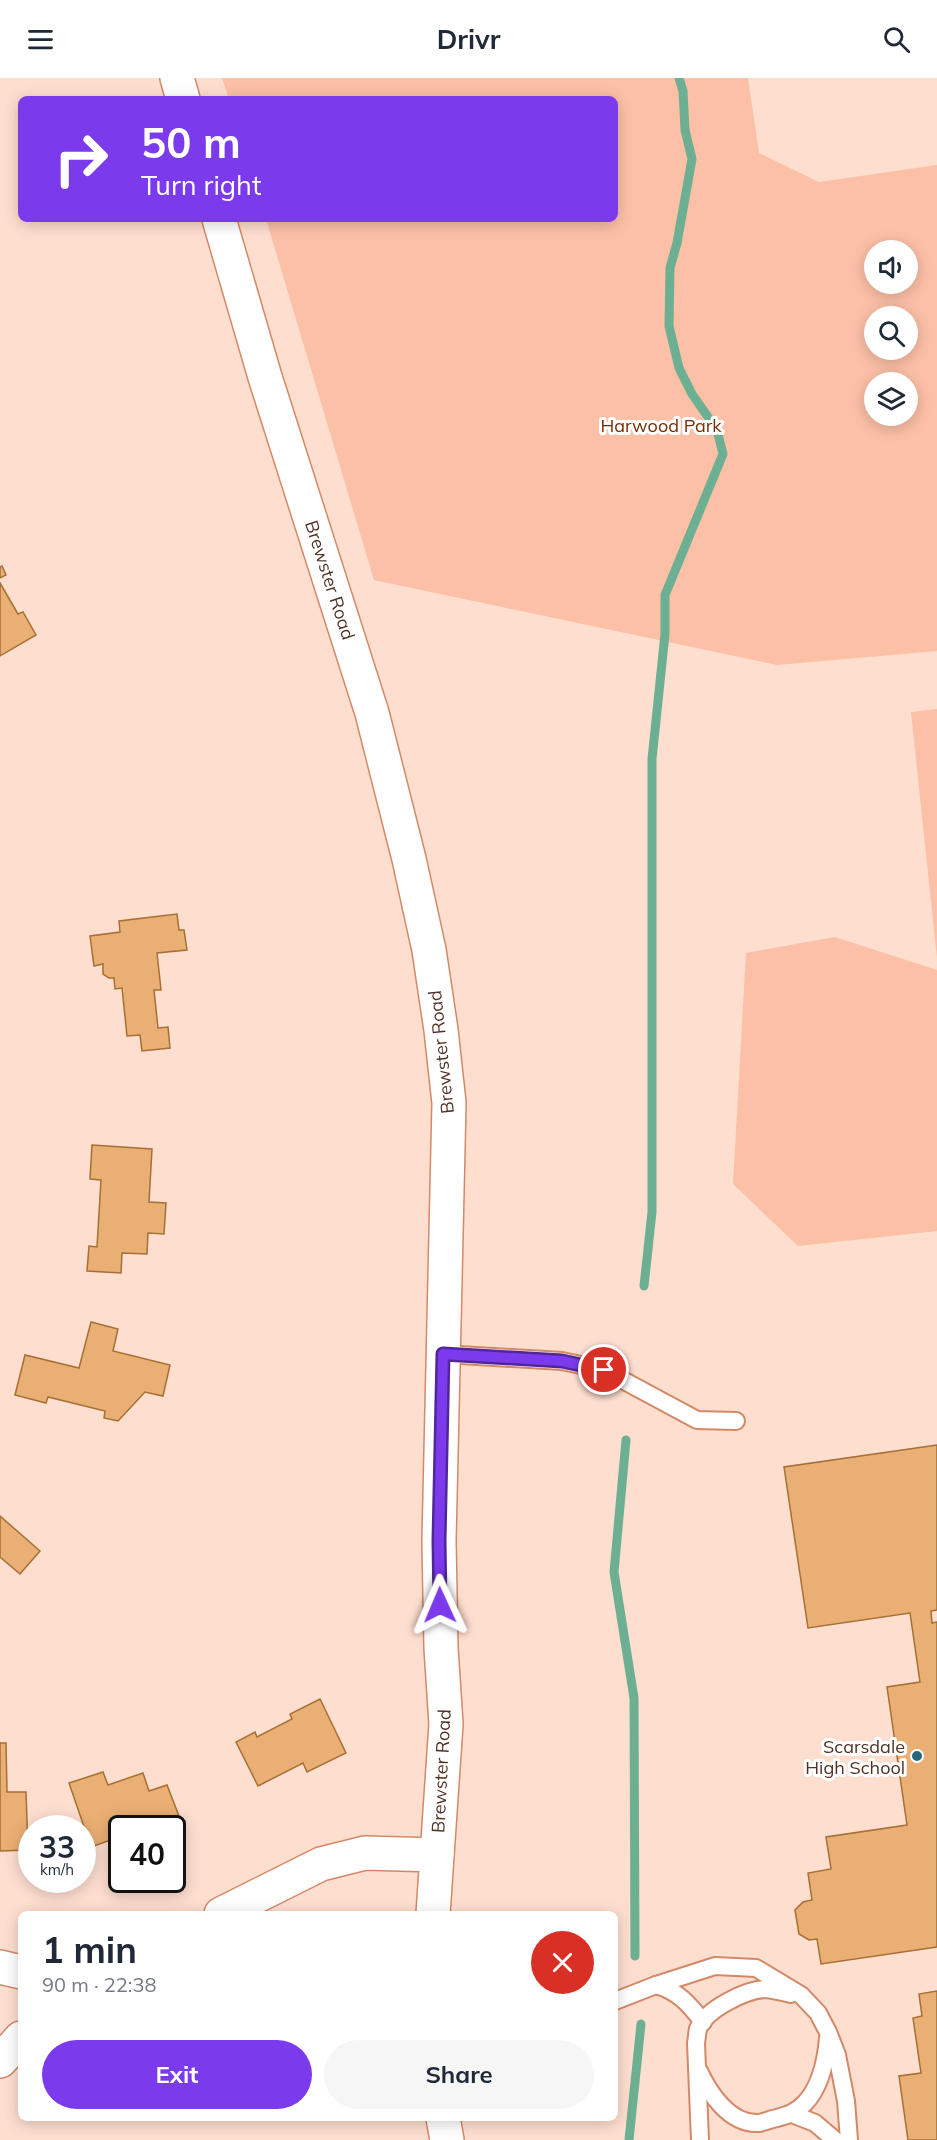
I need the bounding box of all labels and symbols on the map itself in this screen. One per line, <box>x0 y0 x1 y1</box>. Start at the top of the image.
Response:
park label: Harwood Park <box>600 414 722 437</box>
street label: Brewster Road <box>300 517 360 643</box>
street label: Brewster Road <box>423 989 459 1115</box>
pin <box>578 1344 629 1395</box>
position arrow <box>408 1573 472 1637</box>
street label: Brewster Road <box>426 1708 456 1834</box>
place label: Scarsdale High School <box>805 1735 905 1779</box>
marker: Scarsdale High School <box>910 1749 924 1763</box>
speed limit sign: 40 <box>108 1815 186 1893</box>

